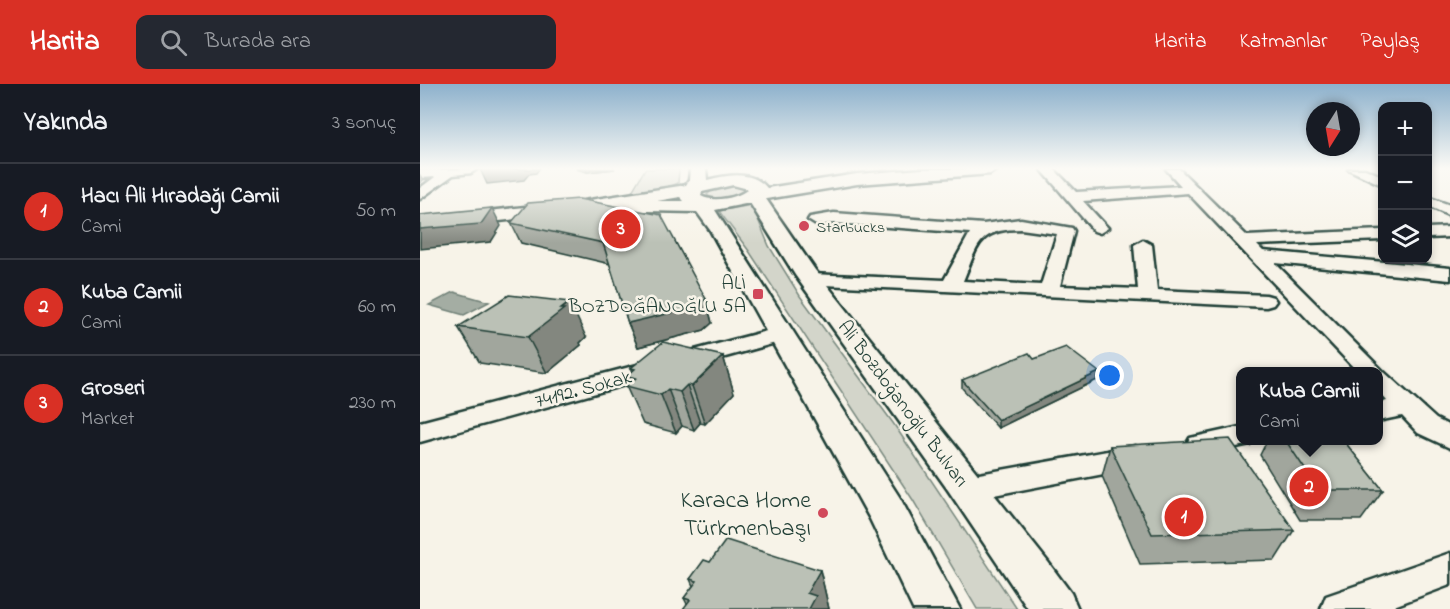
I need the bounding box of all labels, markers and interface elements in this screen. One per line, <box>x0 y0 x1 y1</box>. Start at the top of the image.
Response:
search box <box>136 15 556 69</box>
text: Harita <box>30 22 100 63</box>
icon: search <box>157 26 190 59</box>
text: Burada ara <box>205 26 311 58</box>
text: Harita <box>1154 27 1207 57</box>
text: Katmanlar <box>1240 27 1328 57</box>
text: Paylaş <box>1361 27 1420 57</box>
north arrow <box>1306 102 1360 156</box>
map controls <box>1378 102 1432 264</box>
button: + <box>1378 102 1432 156</box>
text: Yakında <box>24 104 108 142</box>
text: 3 sonuç <box>332 109 396 138</box>
button: − <box>1378 156 1432 210</box>
text: Hacı Ali Hıradağı Camii <box>81 181 280 213</box>
text: 1 <box>40 197 47 226</box>
text: 50 m <box>355 197 396 226</box>
pin: 3 <box>602 206 640 252</box>
button: layers <box>1378 210 1432 264</box>
text: Cami <box>81 213 122 242</box>
place label: Starbucks <box>816 216 885 240</box>
marker: Starbucks <box>797 219 811 233</box>
place label: ALİ BOZDOĞANOĞLU 5A <box>567 270 746 322</box>
text: Kuba Camii <box>81 277 182 309</box>
marker: ALİ BOZDOĞANOĞLU 5A <box>751 287 765 301</box>
text: 2 <box>39 293 48 322</box>
text: 60 m <box>358 293 396 322</box>
text: Cami <box>81 309 122 338</box>
street label: Ali Bozdoğanoğlu Bulvarı <box>829 315 975 495</box>
your location <box>1095 361 1124 390</box>
street label: 74192. Sokak <box>532 364 635 417</box>
popup <box>1236 367 1383 445</box>
text: Groseri <box>81 373 145 405</box>
text: Kuba Camii <box>1259 376 1360 408</box>
text: 3 <box>39 389 48 418</box>
text: 230 m <box>349 389 396 418</box>
text: Market <box>81 405 135 434</box>
text: Cami <box>1259 408 1300 437</box>
pin: 2 <box>1290 464 1328 510</box>
place label: Karaca Home Türkmenbaşı <box>681 484 811 547</box>
pin: 1 <box>1164 494 1203 540</box>
marker: Karaca Home Türkmenbaşı <box>816 506 830 520</box>

